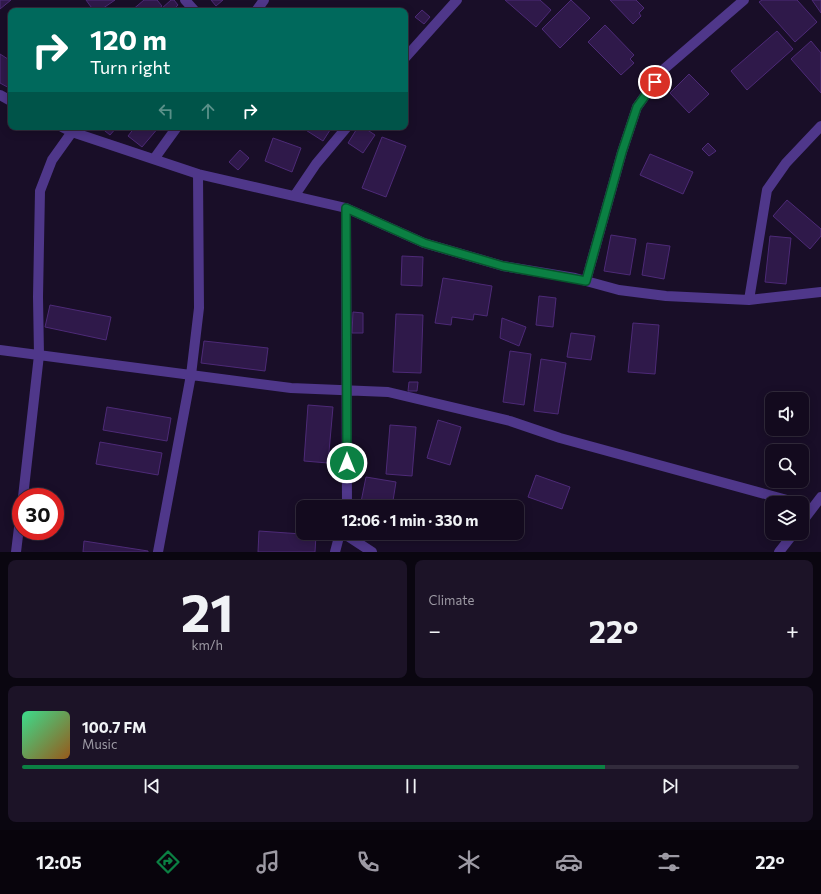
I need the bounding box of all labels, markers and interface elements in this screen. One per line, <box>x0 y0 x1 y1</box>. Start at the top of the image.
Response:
text: 120 m <box>90 22 167 56</box>
icon: right <box>24 24 76 76</box>
text: Turn right <box>90 56 170 78</box>
pin <box>638 65 672 99</box>
icon: arrive <box>644 71 666 93</box>
icon: left <box>155 100 177 122</box>
icon: ahead <box>197 100 219 122</box>
icon: right <box>239 100 261 122</box>
map controls <box>765 392 809 540</box>
button: sound <box>765 392 809 436</box>
position arrow <box>326 442 368 484</box>
button: search <box>765 444 809 488</box>
speed limit sign: 30 <box>12 488 64 540</box>
button: layers <box>765 496 809 540</box>
text: 12:06 · 1 min · 330 m <box>342 511 478 529</box>
text: 21 <box>181 579 234 643</box>
text: Climate <box>429 592 474 608</box>
text: 22° <box>589 612 638 649</box>
text: − <box>429 617 441 644</box>
text: + <box>786 617 799 644</box>
text: km/h <box>191 637 223 653</box>
text: 100.7 FM <box>82 718 147 736</box>
text: Music <box>82 736 117 752</box>
icon: previous <box>141 775 163 797</box>
icon: pause <box>400 775 422 797</box>
icon: next <box>659 775 681 797</box>
icon: directions <box>154 848 182 876</box>
icon: music <box>254 848 282 876</box>
icon: phone <box>354 848 382 876</box>
icon: climate <box>455 848 483 876</box>
icon: car <box>555 848 583 876</box>
icon: filters <box>655 848 683 876</box>
text: 12:05 <box>36 851 82 873</box>
text: 22° <box>755 851 785 873</box>

